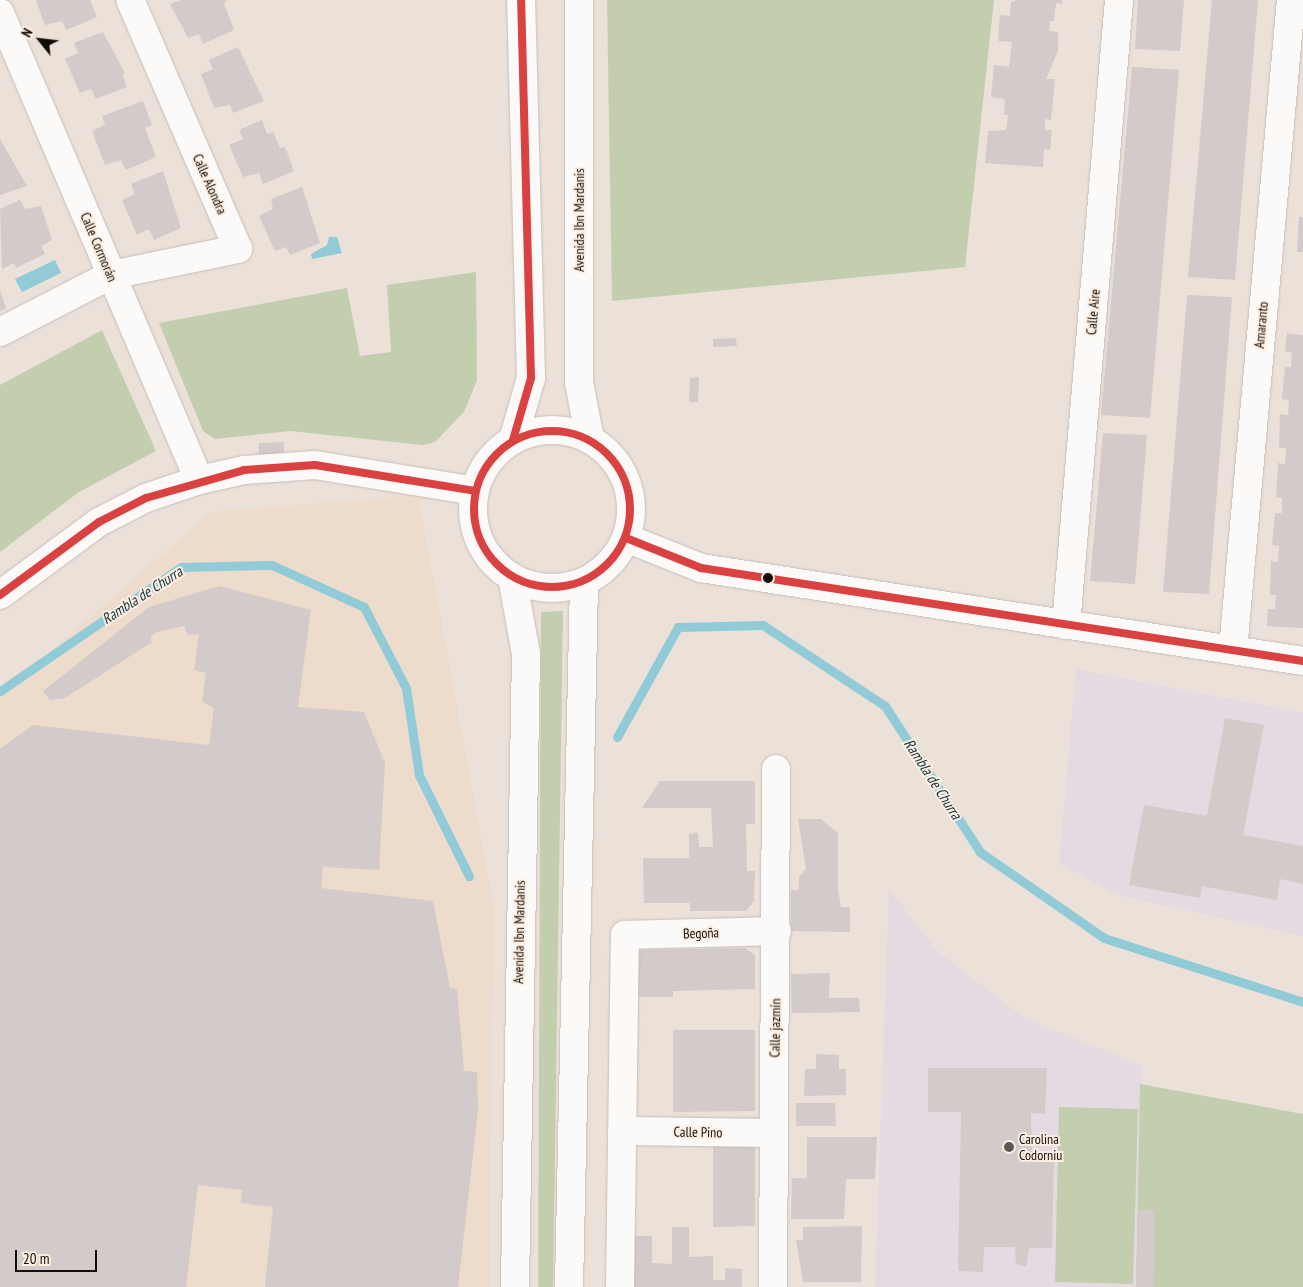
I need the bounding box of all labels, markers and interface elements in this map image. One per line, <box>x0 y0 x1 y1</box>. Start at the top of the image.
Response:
north arrow <box>15 15 65 65</box>
text: N <box>17 25 37 40</box>
street label: Calle Alondra <box>189 151 231 217</box>
street label: Avenida Ibn Mardanis <box>571 168 587 272</box>
street label: Calle Cormorán <box>77 210 121 284</box>
street label: Calle Aire <box>1083 288 1103 336</box>
street label: Amaranto <box>1251 301 1271 349</box>
water label: Rambla de Churra <box>98 562 186 628</box>
unlabelled marker <box>763 573 773 583</box>
water label: Rambla de Churra <box>900 735 966 823</box>
street label: Avenida Ibn Mardanis <box>510 880 528 984</box>
street label: Begoña <box>683 924 719 942</box>
street label: Calle jazmín <box>766 998 784 1058</box>
street label: Calle Pino <box>674 1123 722 1141</box>
place label: Carolina Codorniu <box>1019 1131 1062 1164</box>
marker: Carolina Codorniu <box>1003 1141 1015 1153</box>
scale bar <box>18 1240 100 1272</box>
text: 20 m <box>23 1249 49 1268</box>

